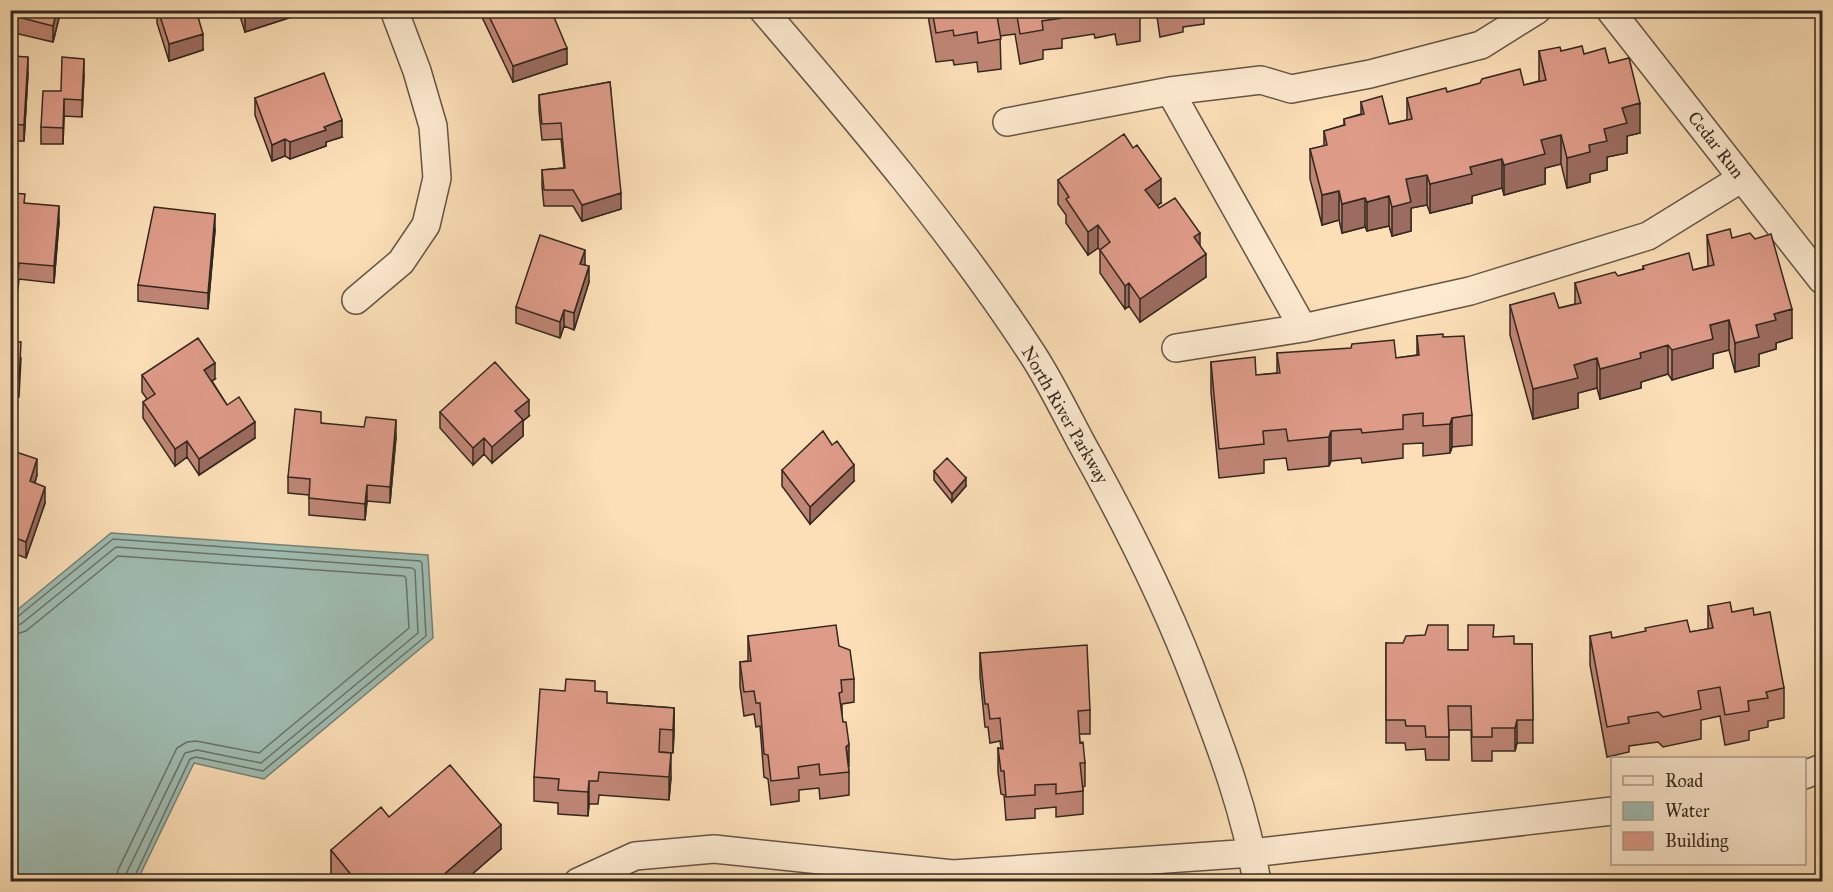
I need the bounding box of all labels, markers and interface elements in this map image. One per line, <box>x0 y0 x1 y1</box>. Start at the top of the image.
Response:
street label: Cedar Run <box>1683 107 1749 183</box>
street label: North River Parkway <box>1017 342 1114 488</box>
legend <box>1611 757 1806 865</box>
text: Road <box>1665 770 1703 792</box>
text: Water <box>1665 800 1710 822</box>
text: Building <box>1665 830 1729 853</box>

